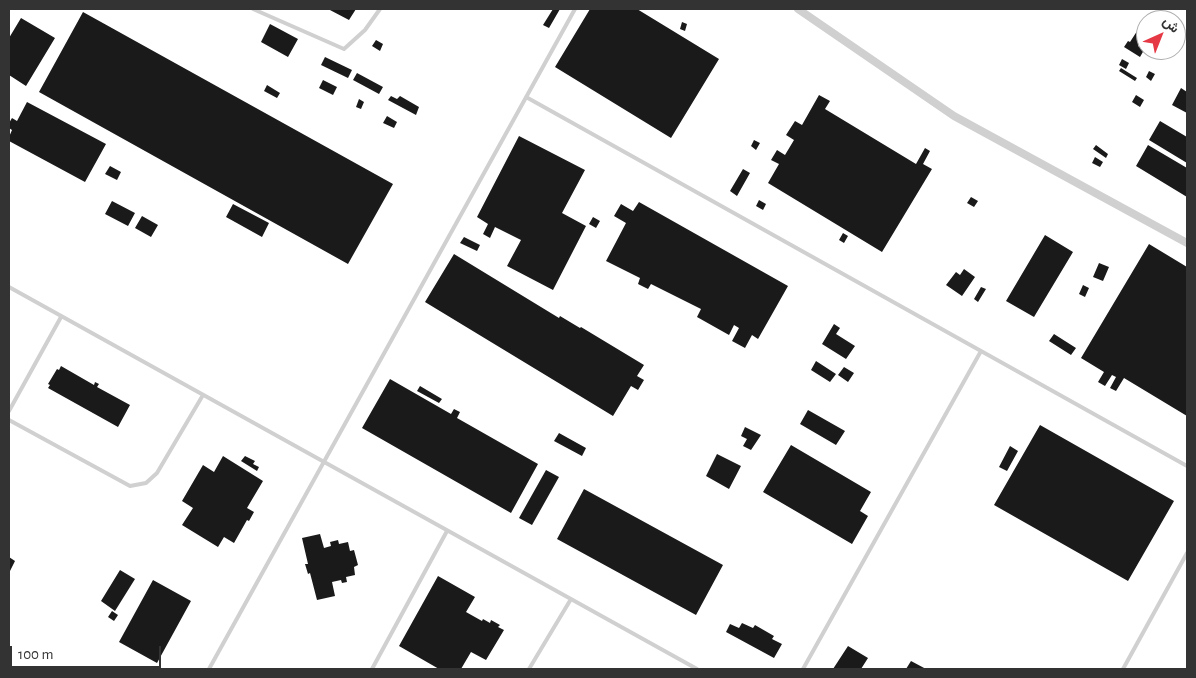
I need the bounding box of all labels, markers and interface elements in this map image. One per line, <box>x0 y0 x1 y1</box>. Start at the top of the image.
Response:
north arrow <box>1136 10 1186 60</box>
text: ش <box>1160 14 1182 36</box>
scale bar <box>12 636 164 668</box>
text: 100 m <box>18 647 53 662</box>

